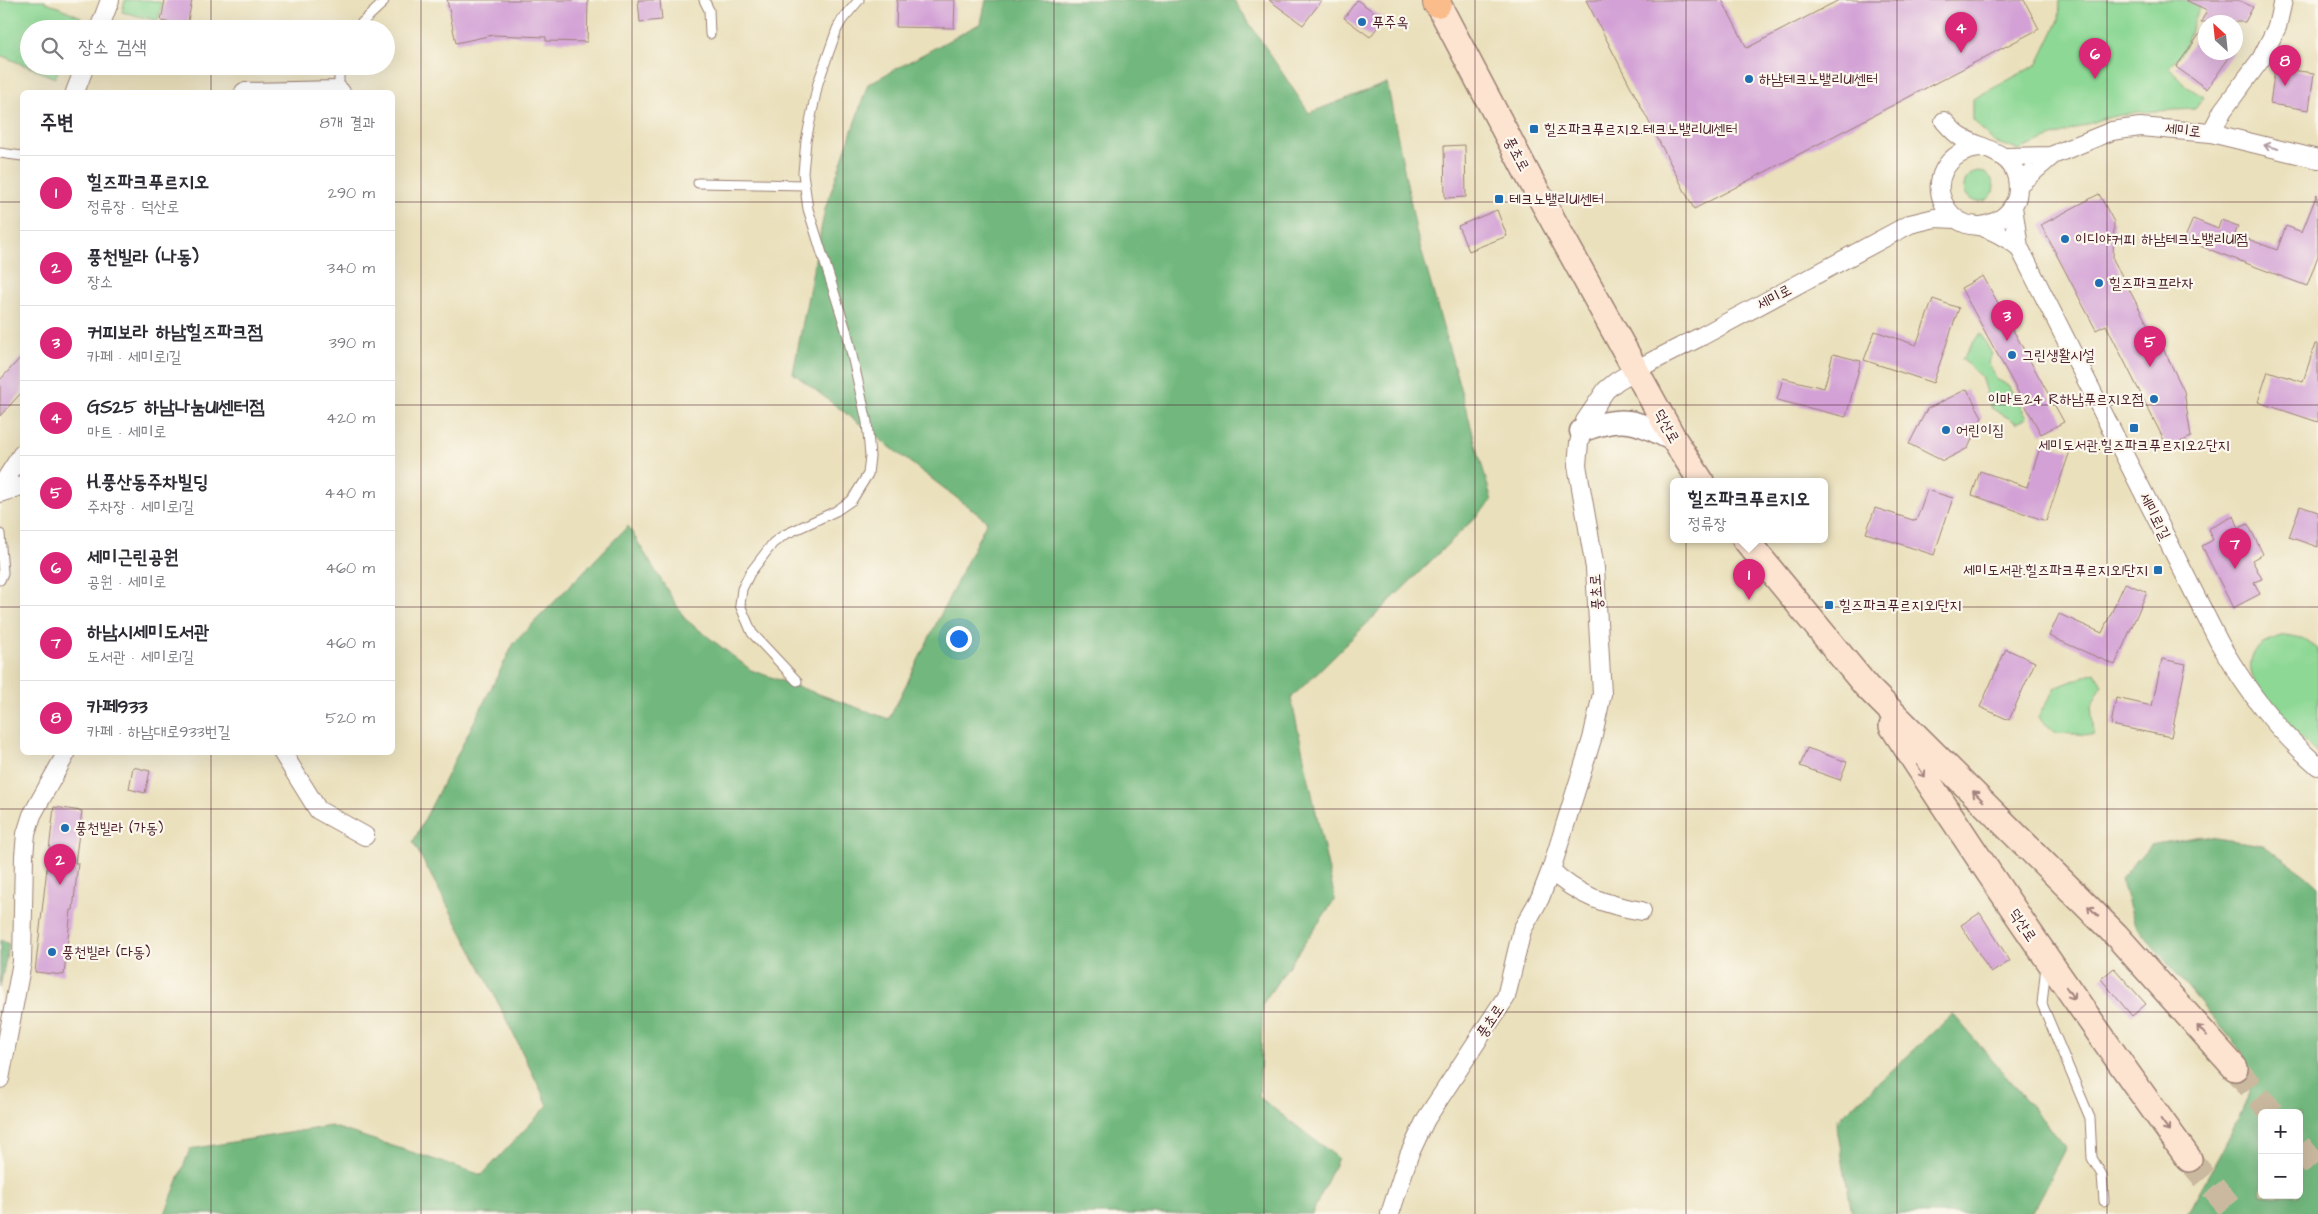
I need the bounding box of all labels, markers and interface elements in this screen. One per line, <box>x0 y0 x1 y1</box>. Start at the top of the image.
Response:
place label: 푸주옥 <box>1372 12 1408 33</box>
pin: 4 <box>1945 12 1977 53</box>
north arrow <box>2198 15 2243 60</box>
marker: 푸주옥 <box>1356 16 1368 28</box>
search box <box>20 20 395 75</box>
icon: search <box>38 34 66 62</box>
text: 장소 검색 <box>78 34 147 61</box>
pin: 6 <box>2079 38 2111 79</box>
pin: 8 <box>2269 45 2301 86</box>
place label: 하남테크노밸리U1센터 <box>1759 69 1878 90</box>
marker: 하남테크노밸리U1센터 <box>1743 73 1755 85</box>
text: 주변 <box>40 108 74 137</box>
text: 8개 결과 <box>320 112 375 134</box>
street label: 세미로 <box>2164 118 2202 143</box>
place label: 힐즈파크푸르지오.테크노밸리U1센터 <box>1544 119 1738 140</box>
marker: 힐즈파크푸르지오.테크노밸리U1센터 <box>1528 123 1540 135</box>
street label: 풍초로 <box>1499 133 1534 175</box>
one-way arrow <box>2263 142 2279 151</box>
text: 힐즈파크푸르지오 <box>87 169 209 196</box>
text: 1 <box>55 182 57 204</box>
text: 290 m <box>328 182 375 204</box>
place label: 테크노밸리U1센터 <box>1509 189 1604 210</box>
marker: 테크노밸리U1센터 <box>1493 193 1505 205</box>
text: 정류장 · 덕산로 <box>87 196 179 218</box>
place label: 이디야커피 하남테크노밸리U1점 <box>2075 229 2248 250</box>
marker: 이디야커피 하남테크노밸리U1점 <box>2059 233 2071 245</box>
text: 풍천빌라 (나동) <box>87 244 199 271</box>
text: 2 <box>51 257 61 279</box>
text: 340 m <box>327 257 375 279</box>
text: 장소 <box>87 271 113 293</box>
place label: 힐즈파크프라자 <box>2109 273 2194 294</box>
marker: 힐즈파크프라자 <box>2093 277 2105 289</box>
street label: 세미로 <box>1753 280 1795 315</box>
pin: 3 <box>1991 300 2023 341</box>
text: 커피보라 하남힐즈파크점 <box>87 319 263 346</box>
pin: 5 <box>2134 326 2166 367</box>
text: 3 <box>52 332 60 354</box>
text: 390 m <box>329 332 375 354</box>
place label: 그린생활시설 <box>2022 345 2094 366</box>
text: 카페 · 세미로1길 <box>87 346 181 368</box>
marker: 그린생활시설 <box>2006 349 2018 361</box>
place label: 이마트24 R하남푸르지오점 <box>1988 389 2144 410</box>
marker: 이마트24 R하남푸르지오점 <box>2148 393 2160 405</box>
text: GS25 하남나눔U1센터점 <box>87 394 264 421</box>
street label: 덕산로 <box>1649 405 1685 447</box>
text: 4 <box>51 407 61 429</box>
text: 420 m <box>326 407 375 429</box>
place label: 어린이집 <box>1956 420 2004 441</box>
text: 마트 · 세미로 <box>87 421 166 443</box>
marker: 세미도서관.힐즈파크푸르지오2단지 <box>2128 422 2140 434</box>
marker: 어린이집 <box>1940 424 1952 436</box>
place label: 세미도서관.힐즈파크푸르지오2단지 <box>2038 435 2230 456</box>
text: H.풍산동주차빌딩 <box>87 469 208 496</box>
popup <box>1670 478 1828 543</box>
text: 5 <box>50 482 62 504</box>
text: 440 m <box>324 482 375 504</box>
text: 힐즈파크푸르지오 <box>1688 486 1810 513</box>
street label: 세미로1길 <box>2134 489 2175 543</box>
text: 주차장 · 세미로1길 <box>87 496 194 518</box>
text: 정류장 <box>1688 513 1726 535</box>
pin: 7 <box>2219 528 2251 569</box>
text: 세미근린공원 <box>87 544 179 571</box>
text: 6 <box>51 557 61 579</box>
text: 460 m <box>325 557 375 579</box>
pin: 1 <box>1733 559 1765 600</box>
place label: 세미도서관.힐즈파크푸르지오1단지 <box>1963 560 2148 581</box>
marker: 세미도서관.힐즈파크푸르지오1단지 <box>2152 564 2164 576</box>
text: 공원 · 세미로 <box>87 571 166 593</box>
street label: 풍초로 <box>1585 573 1608 611</box>
place label: 힐즈파크푸르지오1단지 <box>1839 595 1962 616</box>
marker: 힐즈파크푸르지오1단지 <box>1823 599 1835 611</box>
text: 하남시세미도서관 <box>87 619 209 646</box>
your location <box>946 626 972 652</box>
text: 7 <box>51 632 61 654</box>
text: 460 m <box>325 632 375 654</box>
text: 도서관 · 세미로1길 <box>87 646 194 668</box>
text: 카페933 <box>87 694 148 721</box>
text: 8 <box>51 707 61 729</box>
text: 520 m <box>326 707 375 729</box>
text: 카페 · 하남대로933번길 <box>87 721 230 743</box>
one-way arrow <box>1916 764 1926 778</box>
one-way arrow <box>1972 791 1984 803</box>
place label: 풍천빌라 (가동) <box>75 818 163 839</box>
marker: 풍천빌라 (가동) <box>59 822 71 834</box>
pin: 2 <box>44 844 76 885</box>
street label: 덕산로 <box>2004 904 2041 946</box>
one-way arrow <box>2087 906 2099 918</box>
place label: 풍천빌라 (다동) <box>62 942 150 963</box>
marker: 풍천빌라 (다동) <box>46 946 58 958</box>
one-way arrow <box>2065 986 2075 1000</box>
street label: 풍초로 <box>1472 1000 1509 1042</box>
one-way arrow <box>2196 1025 2208 1038</box>
map controls <box>2258 1109 2303 1199</box>
button: + <box>2258 1109 2303 1154</box>
one-way arrow <box>2160 1118 2170 1132</box>
button: − <box>2258 1154 2303 1199</box>

